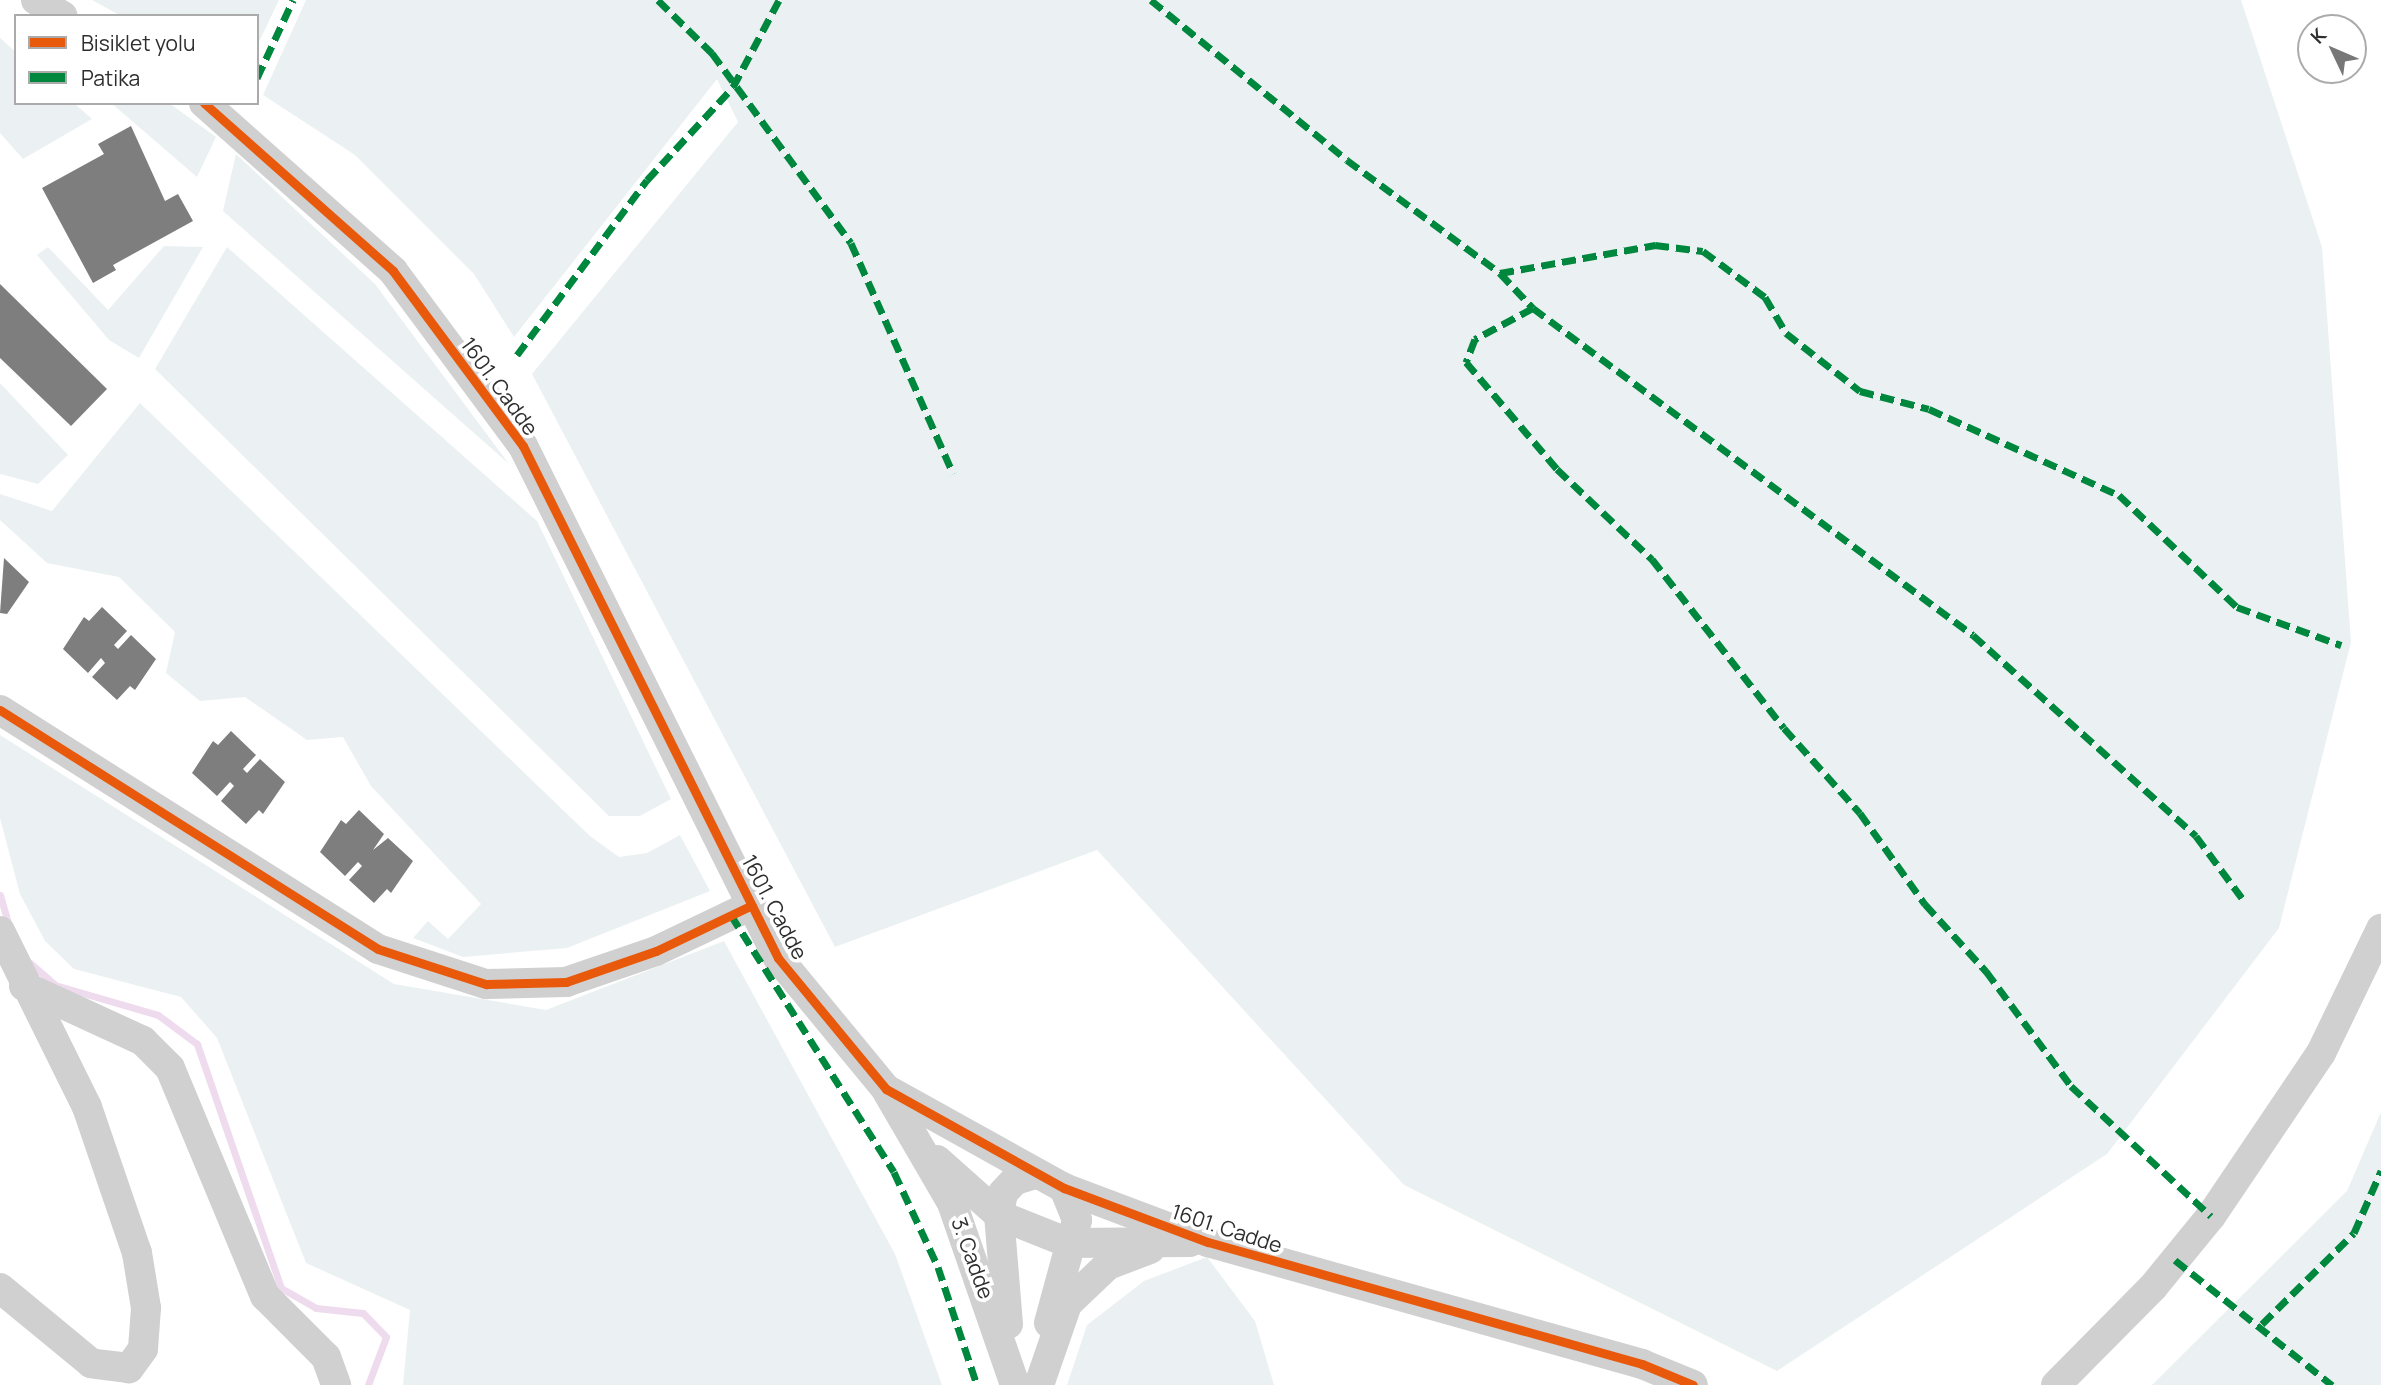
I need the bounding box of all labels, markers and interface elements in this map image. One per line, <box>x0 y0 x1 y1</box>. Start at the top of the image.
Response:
legend <box>14 14 259 105</box>
north arrow <box>2297 14 2367 84</box>
text: K <box>2305 22 2332 49</box>
text: Bisiklet yolu <box>81 29 195 57</box>
text: Patika <box>81 64 140 92</box>
street label: 1601. Cadde <box>456 332 544 440</box>
street label: 1601. Cadde <box>737 850 813 964</box>
street label: 1601. Cadde <box>1169 1198 1285 1258</box>
street label: 3. Cadde <box>947 1214 999 1302</box>

